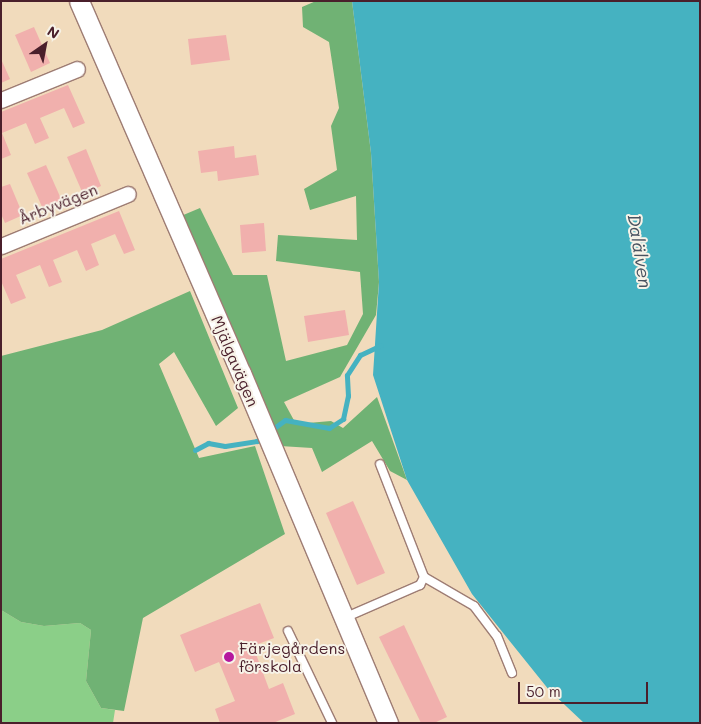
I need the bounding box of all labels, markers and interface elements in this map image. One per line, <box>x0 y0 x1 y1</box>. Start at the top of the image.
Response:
north arrow <box>20 20 70 70</box>
text: N <box>44 21 63 43</box>
street label: Årbyvägen <box>16 179 100 229</box>
water label: Dalälven <box>624 213 656 289</box>
street label: Mjälgavägen <box>207 313 263 409</box>
place label: Färjegårdens förskola <box>239 638 345 676</box>
marker: Färjegårdens förskola <box>223 651 235 663</box>
scale bar <box>521 672 651 704</box>
text: 50 m <box>526 681 561 701</box>

